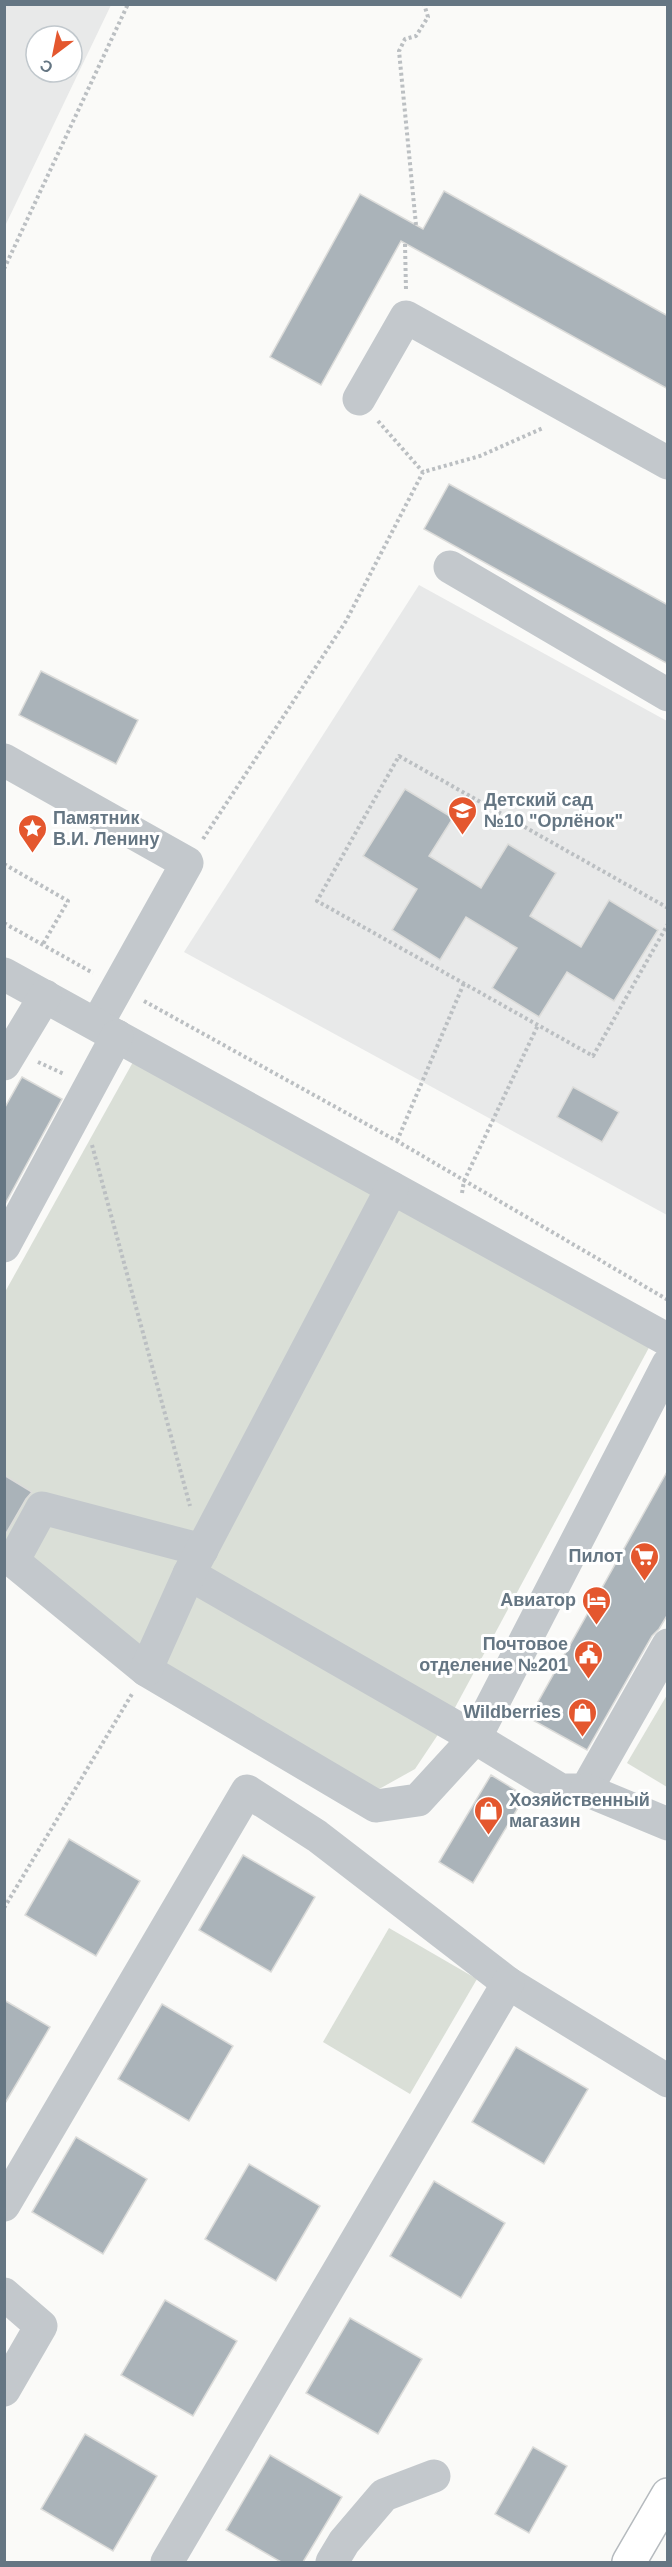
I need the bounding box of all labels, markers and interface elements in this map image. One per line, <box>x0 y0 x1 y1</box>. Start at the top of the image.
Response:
north arrow <box>24 24 84 84</box>
text: С <box>37 56 56 77</box>
place label: Детский сад №10 "Орлёнок" <box>484 790 623 831</box>
school or university icon: Детский сад №10 "Орлёнок" <box>447 794 479 836</box>
place label: Памятник В.И. Ленину <box>53 808 159 849</box>
place icon: Памятник В.И. Ленину <box>16 812 48 854</box>
supermarket icon: Пилот <box>628 1540 660 1582</box>
place label: Пилот <box>568 1546 623 1566</box>
hotel icon: Авиатор <box>581 1584 613 1626</box>
place label: Авиатор <box>500 1590 576 1610</box>
place label: Почтовое отделение №201 <box>419 1634 568 1675</box>
public building icon: Почтовое отделение №201 <box>573 1638 605 1680</box>
shop icon: Wildberries <box>566 1696 598 1738</box>
place label: Wildberries <box>463 1702 561 1722</box>
place label: Хозяйственный магазин <box>509 1790 650 1831</box>
shop icon: Хозяйственный магазин <box>472 1794 504 1836</box>

